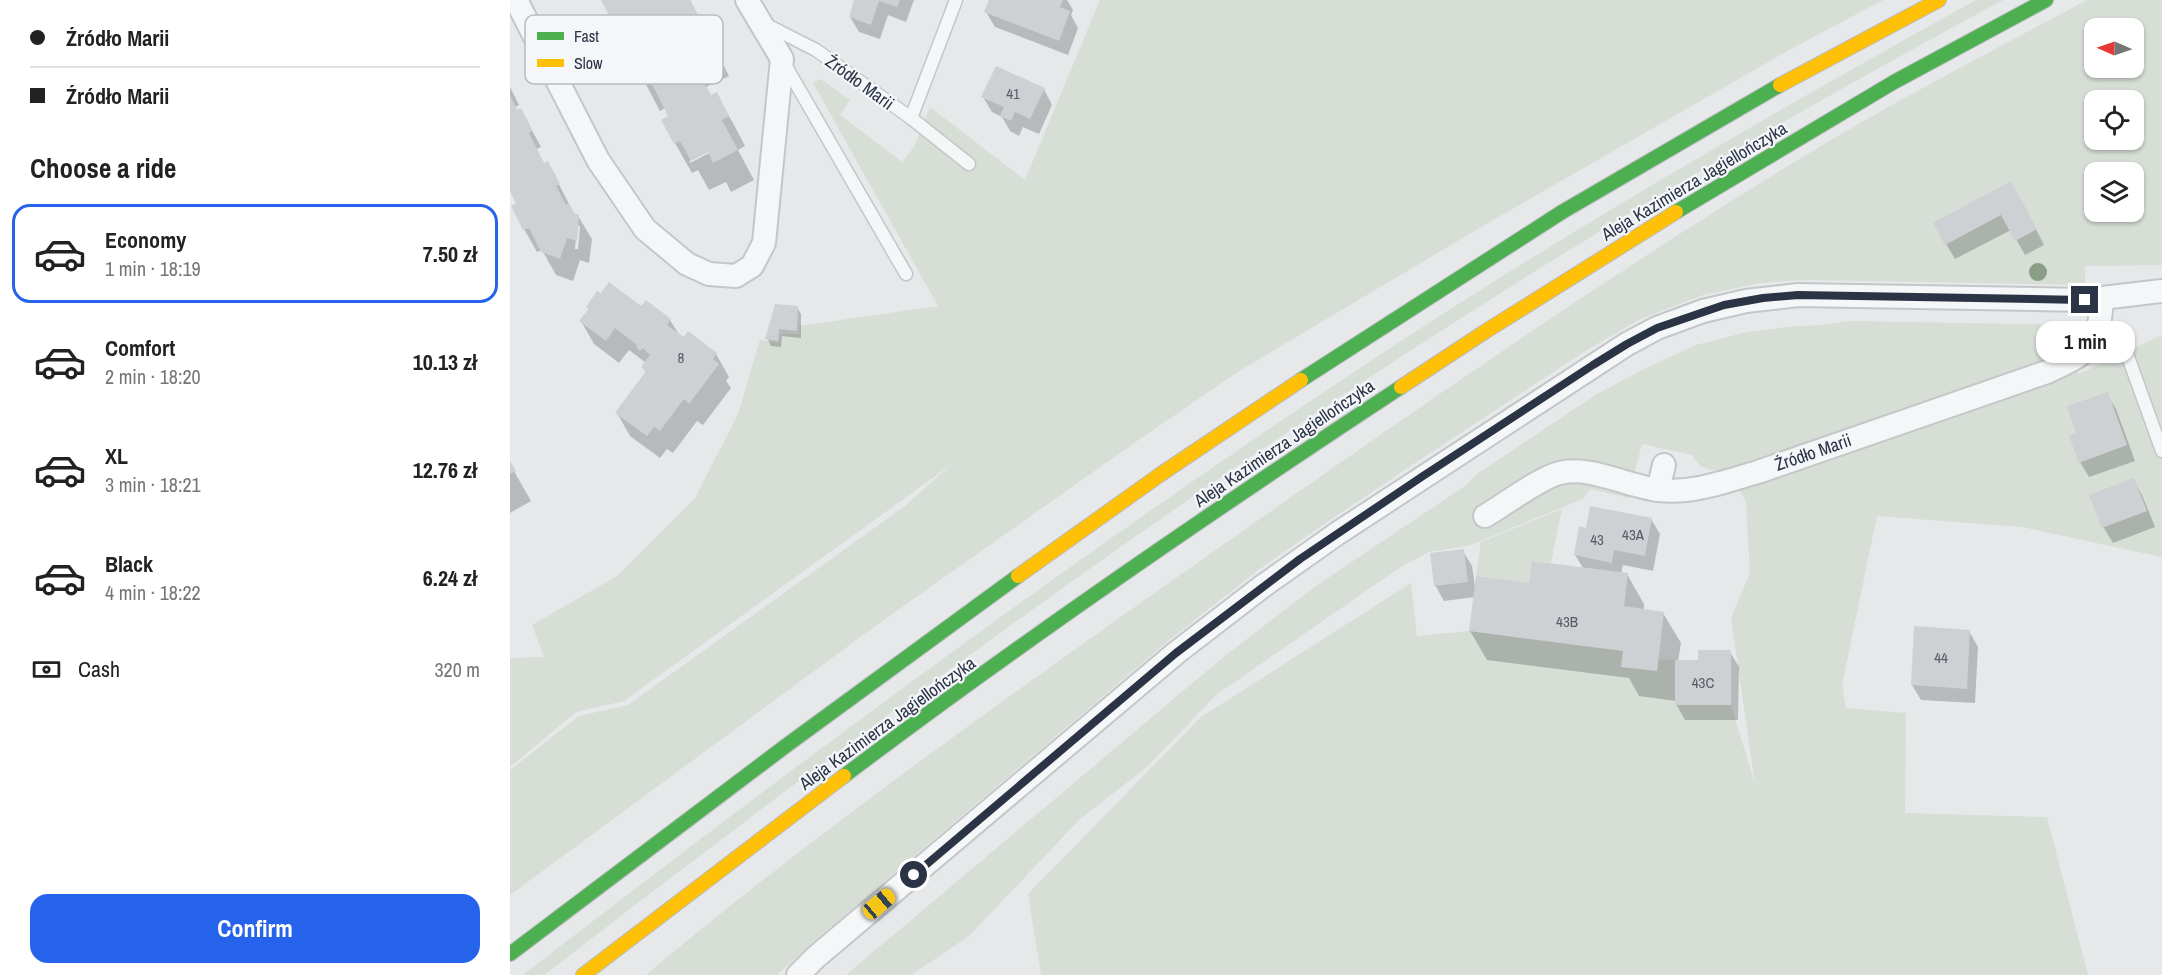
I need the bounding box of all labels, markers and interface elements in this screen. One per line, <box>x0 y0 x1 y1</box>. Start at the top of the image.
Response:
legend <box>525 15 723 84</box>
north arrow <box>2084 18 2144 78</box>
map controls <box>2084 18 2144 222</box>
text: Źródło Marii <box>66 23 169 53</box>
text: Fast <box>574 25 599 47</box>
street label: Źródło Marii <box>820 49 900 115</box>
text: Slow <box>574 52 603 74</box>
text: Źródło Marii <box>66 81 169 111</box>
house number: 41 <box>1006 83 1020 104</box>
button: locate <box>2084 90 2144 150</box>
street label: Aleja Kazimierza Jagiellończyka <box>1596 116 1792 247</box>
text: Choose a ride <box>30 150 176 186</box>
button: layers <box>2084 162 2144 222</box>
text: Economy <box>105 225 186 255</box>
icon: car <box>33 227 87 281</box>
text: 7.50 zł <box>423 239 477 269</box>
text: 1 min · 18:19 <box>105 255 201 282</box>
route end <box>2071 286 2098 313</box>
callout: 1 min <box>2036 321 2134 363</box>
text: 1 min <box>2064 328 2107 355</box>
text: Comfort <box>105 333 175 363</box>
icon: car <box>33 335 87 389</box>
text: 10.13 zł <box>413 347 477 377</box>
house number: 8 <box>678 347 685 368</box>
text: 2 min · 18:20 <box>105 363 201 390</box>
street label: Aleja Kazimierza Jagiellończyka <box>1188 373 1379 513</box>
street label: Źródło Marii <box>1771 427 1855 477</box>
text: XL <box>105 441 128 471</box>
icon: car <box>33 443 87 497</box>
text: 12.76 zł <box>413 455 477 485</box>
text: 3 min · 18:21 <box>105 471 201 498</box>
house number: 43A <box>1622 524 1645 545</box>
house number: 43 <box>1590 529 1604 550</box>
text: Black <box>105 549 153 579</box>
icon: car <box>33 551 87 605</box>
text: 6.24 zł <box>423 563 477 593</box>
text: 4 min · 18:22 <box>105 579 201 606</box>
house number: 43B <box>1556 611 1578 632</box>
house number: 44 <box>1934 647 1948 668</box>
street label: Aleja Kazimierza Jagiellończyka <box>793 650 980 796</box>
icon: cash <box>30 653 63 686</box>
text: Cash <box>78 654 120 684</box>
text: 320 m <box>434 656 480 683</box>
house number: 43C <box>1692 672 1714 693</box>
route start <box>900 861 927 888</box>
car <box>859 886 899 922</box>
button: Confirm <box>30 894 480 963</box>

